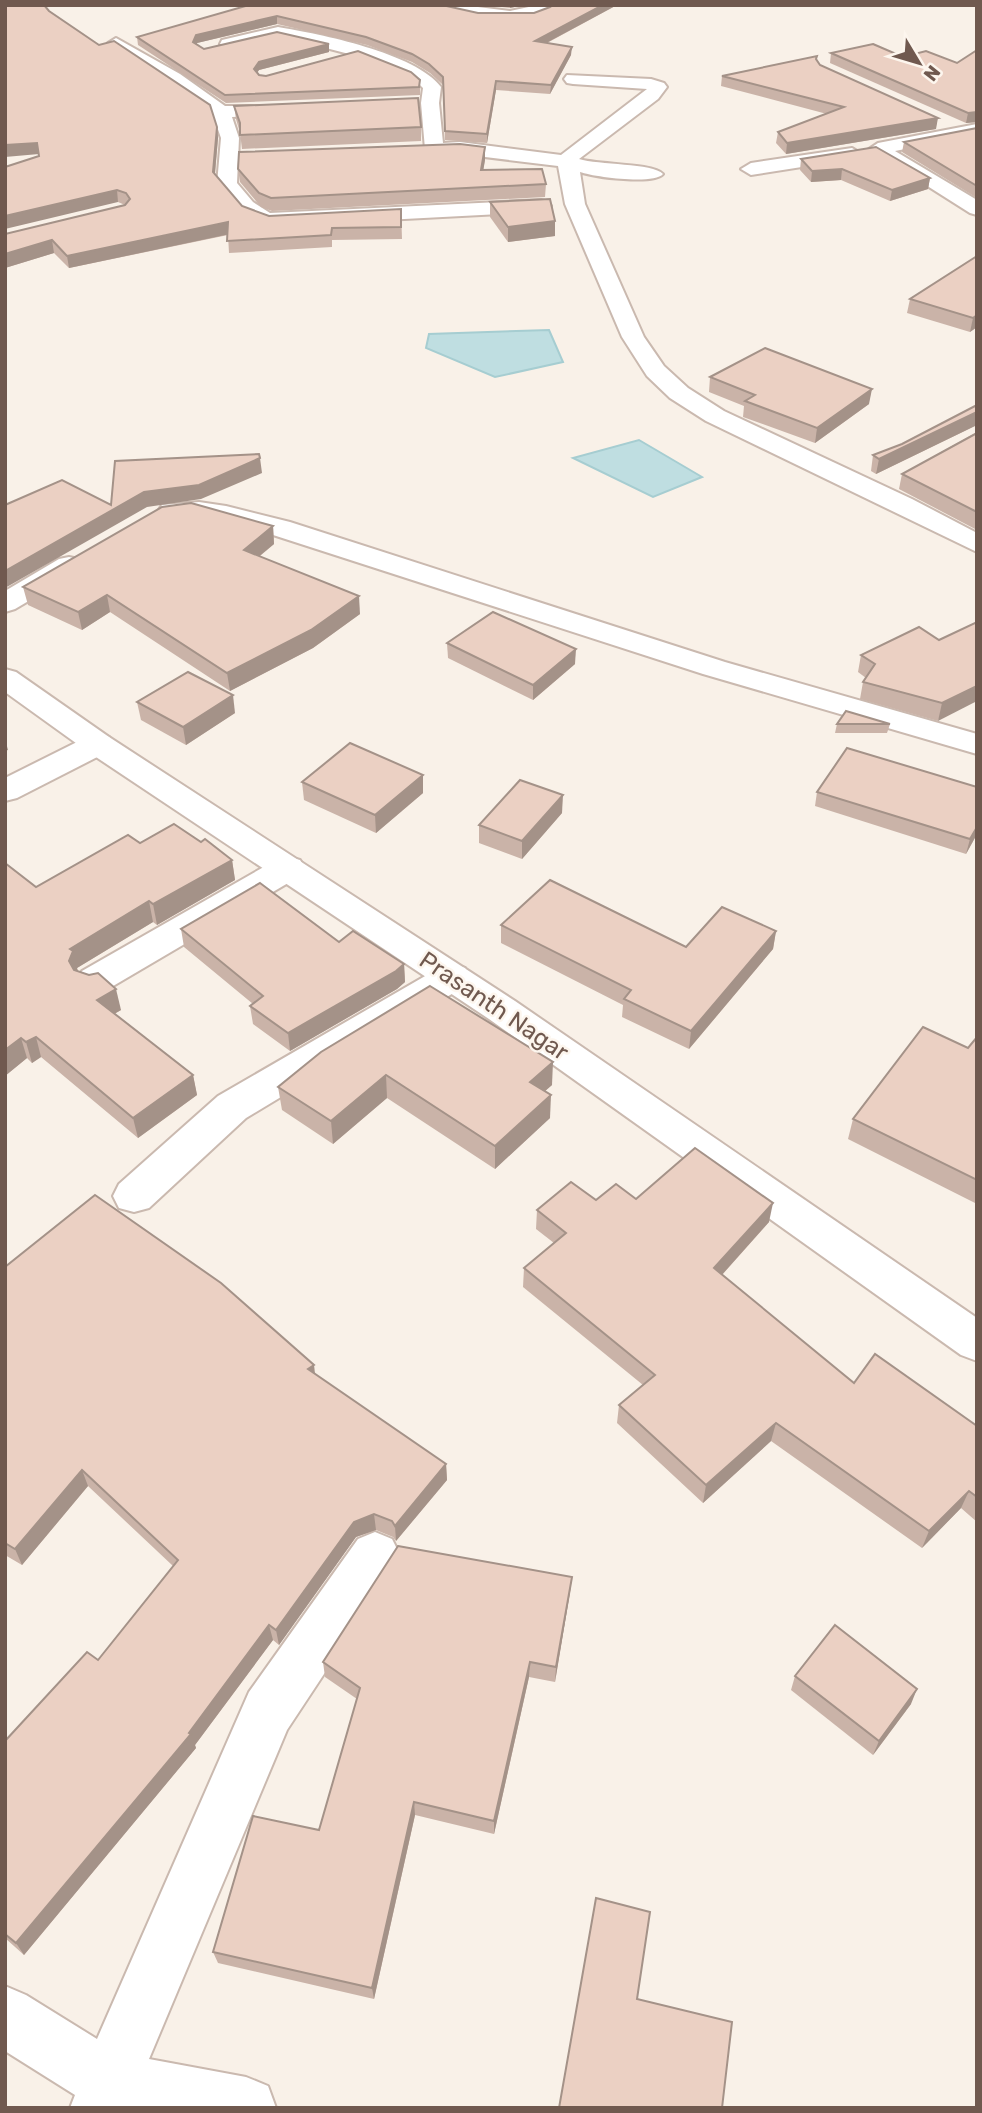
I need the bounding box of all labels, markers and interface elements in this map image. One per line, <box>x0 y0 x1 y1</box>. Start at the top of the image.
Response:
north arrow <box>884 28 954 98</box>
text: N <box>919 61 945 86</box>
street label: Prasanth Nagar <box>414 946 574 1066</box>

